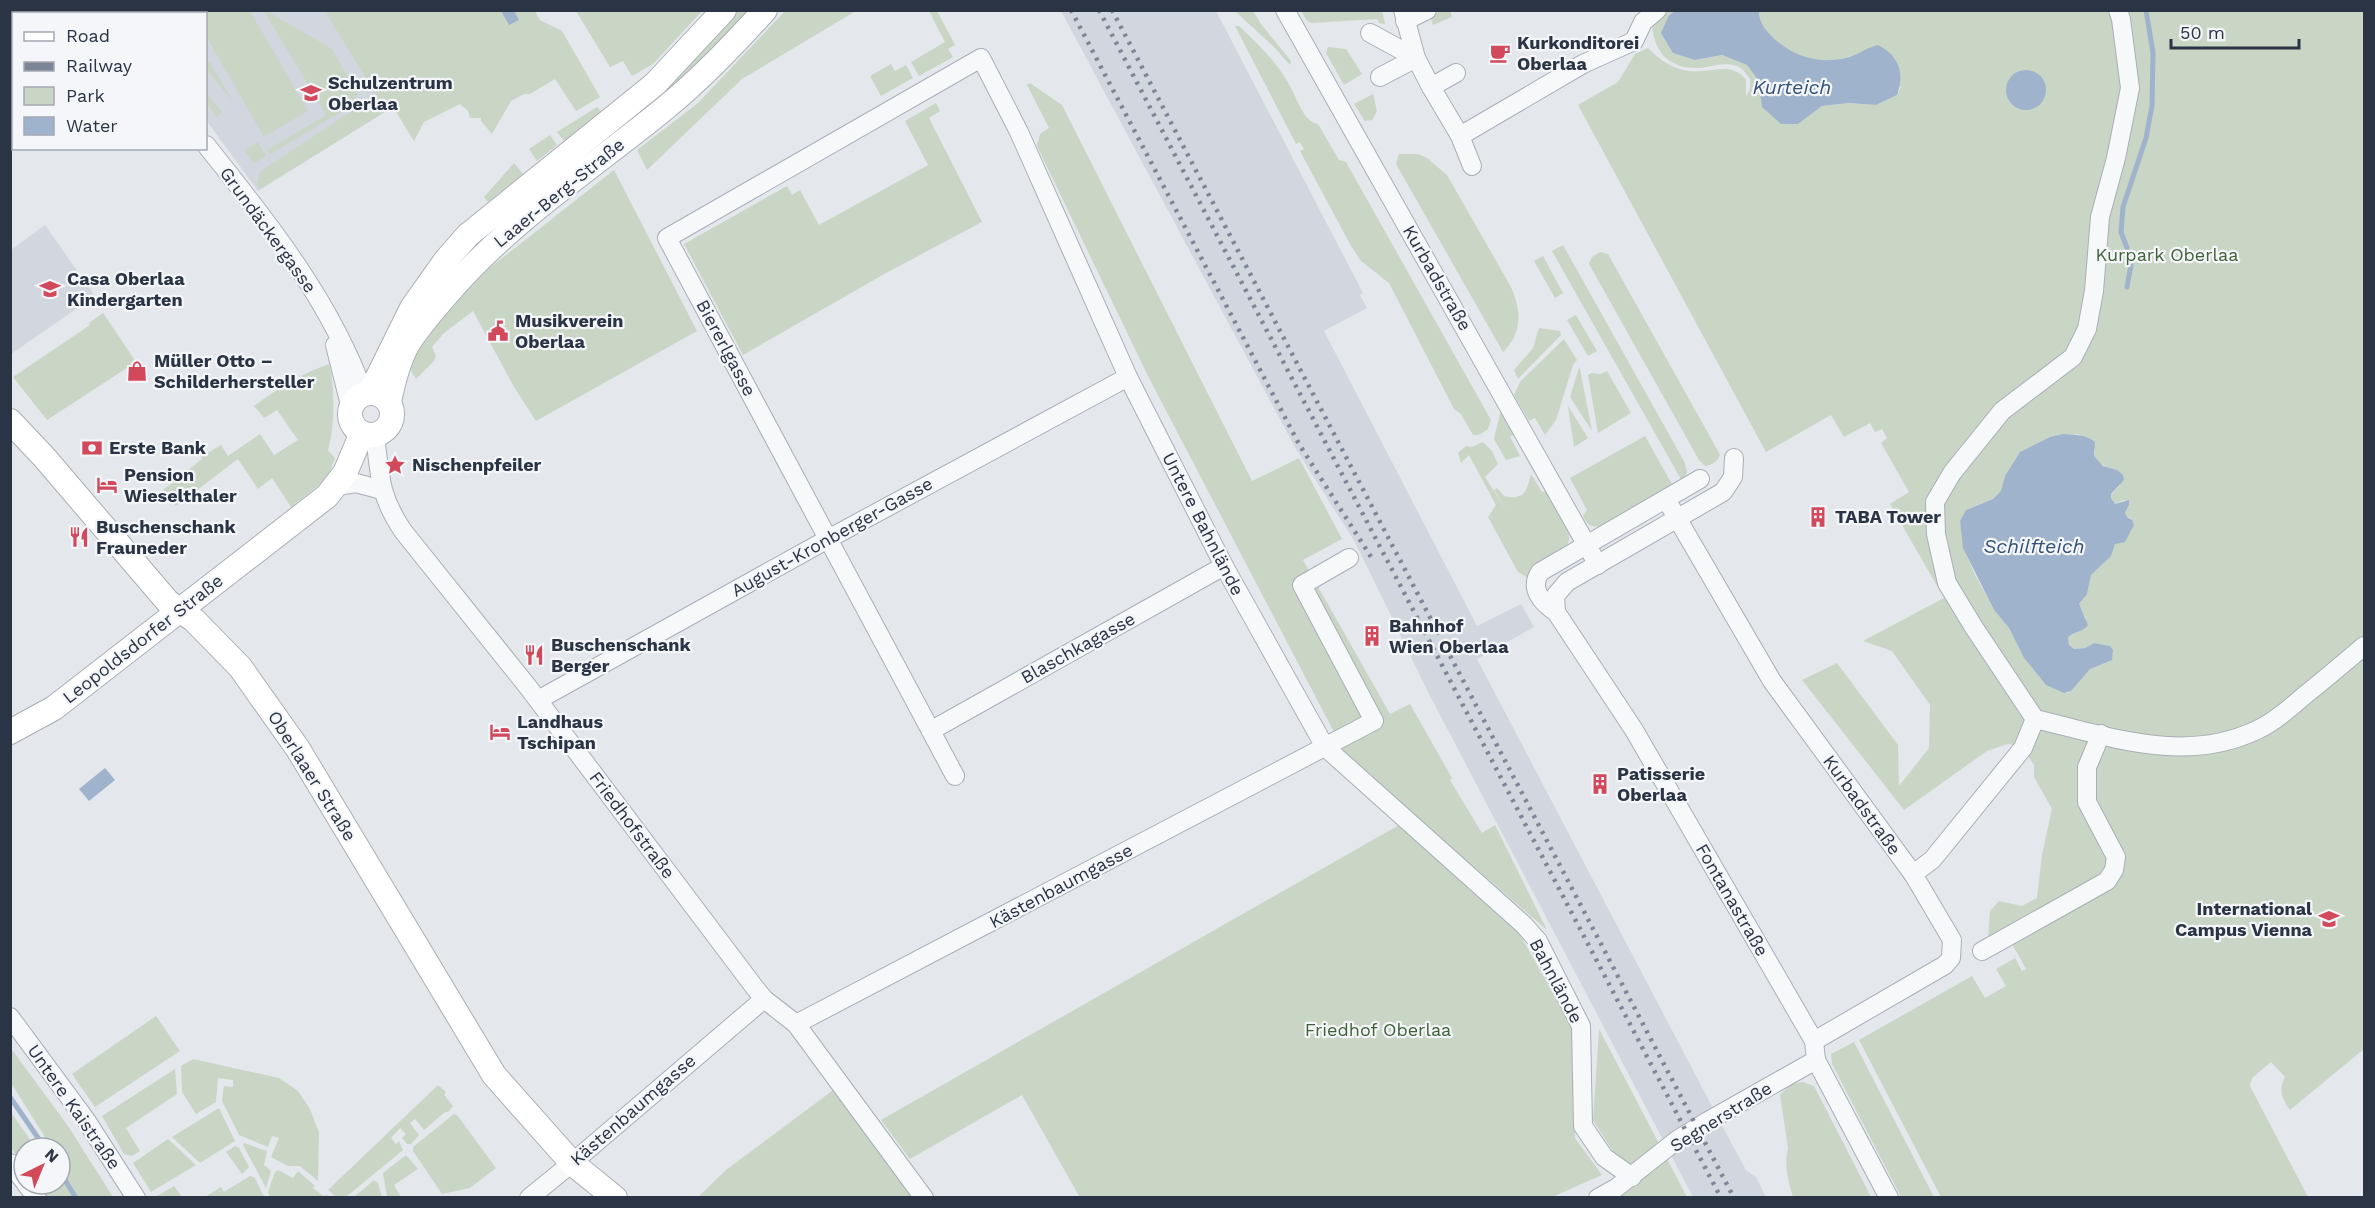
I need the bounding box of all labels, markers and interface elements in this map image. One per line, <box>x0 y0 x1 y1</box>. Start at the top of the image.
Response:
legend <box>12 12 207 150</box>
scale bar <box>2171 12 2298 50</box>
text: 50 m <box>2180 22 2225 43</box>
text: Road <box>66 25 110 46</box>
place label: Kurkonditorei Oberlaa <box>1517 32 1639 74</box>
cafe icon: Kurkonditorei Oberlaa <box>1488 41 1512 65</box>
text: Railway <box>66 55 133 76</box>
place label: Schulzentrum Oberlaa <box>328 72 453 114</box>
water label: Kurteich <box>1753 75 1831 99</box>
school or university icon: Schulzentrum Oberlaa <box>299 81 323 105</box>
text: Park <box>66 85 105 106</box>
text: Water <box>66 115 118 136</box>
street label: Laaer-Berg-Straße <box>489 133 628 252</box>
street label: Grundäckergasse <box>216 163 321 297</box>
street label: Kurbadstraße <box>1399 221 1476 334</box>
park label: Kurpark Oberlaa <box>2096 244 2238 265</box>
place label: Casa Oberlaa Kindergarten <box>67 268 185 310</box>
school or university icon: Casa Oberlaa Kindergarten <box>38 277 62 301</box>
street label: Biererlgasse <box>692 296 761 400</box>
place label: Musikverein Oberlaa <box>515 310 623 352</box>
public building icon: Musikverein Oberlaa <box>486 319 510 343</box>
place label: Müller Otto – Schilderhersteller <box>154 350 315 392</box>
shop icon: Müller Otto – Schilderhersteller <box>125 359 149 383</box>
bank icon: Erste Bank <box>80 436 104 460</box>
place label: Erste Bank <box>109 437 207 458</box>
street label: Untere Bahnlände <box>1158 449 1249 599</box>
place icon: Nischenpfeiler <box>383 453 407 477</box>
place label: Nischenpfeiler <box>412 454 542 475</box>
place label: Pension Wieselthaler <box>124 464 237 506</box>
street label: August-Kronberger-Gasse <box>728 472 936 601</box>
hotel icon: Pension Wieselthaler <box>95 473 119 497</box>
building icon: TABA Tower <box>1806 505 1830 529</box>
place label: TABA Tower <box>1835 506 1941 527</box>
place label: Buschenschank Frauneder <box>96 516 236 558</box>
restaurant icon: Buschenschank Frauneder <box>67 525 91 549</box>
water label: Schilfteich <box>1984 534 2084 558</box>
street label: Leopoldsdorfer Straße <box>58 570 227 708</box>
street label: Blaschkagasse <box>1017 607 1139 688</box>
place label: Bahnhof Wien Oberlaa <box>1389 615 1509 657</box>
building icon: Bahnhof Wien Oberlaa <box>1360 624 1384 648</box>
place label: Buschenschank Berger <box>551 634 691 676</box>
restaurant icon: Buschenschank Berger <box>522 643 546 667</box>
street label: Oberlaaer Straße <box>264 707 361 845</box>
place label: Landhaus Tschipan <box>517 711 603 753</box>
hotel icon: Landhaus Tschipan <box>488 720 512 744</box>
street label: Kurbadstraße <box>1819 751 1906 859</box>
place label: Patisserie Oberlaa <box>1617 763 1705 805</box>
street label: Friedhofstraße <box>585 767 680 882</box>
building icon: Patisserie Oberlaa <box>1588 772 1612 796</box>
street label: Kästenbaumgasse <box>986 839 1136 932</box>
street label: Fontanastraße <box>1692 840 1773 960</box>
place label: International Campus Vienna <box>2175 898 2313 940</box>
school or university icon: International Campus Vienna <box>2317 907 2341 931</box>
street label: Bahnlände <box>1525 935 1587 1027</box>
park label: Friedhof Oberlaa <box>1305 1019 1451 1040</box>
street label: Untere Kaistraße <box>24 1040 125 1173</box>
street label: Kästenbaumgasse <box>566 1049 700 1170</box>
street label: Segnerstraße <box>1666 1077 1775 1156</box>
north arrow <box>12 1136 72 1196</box>
text: N <box>41 1144 63 1166</box>

